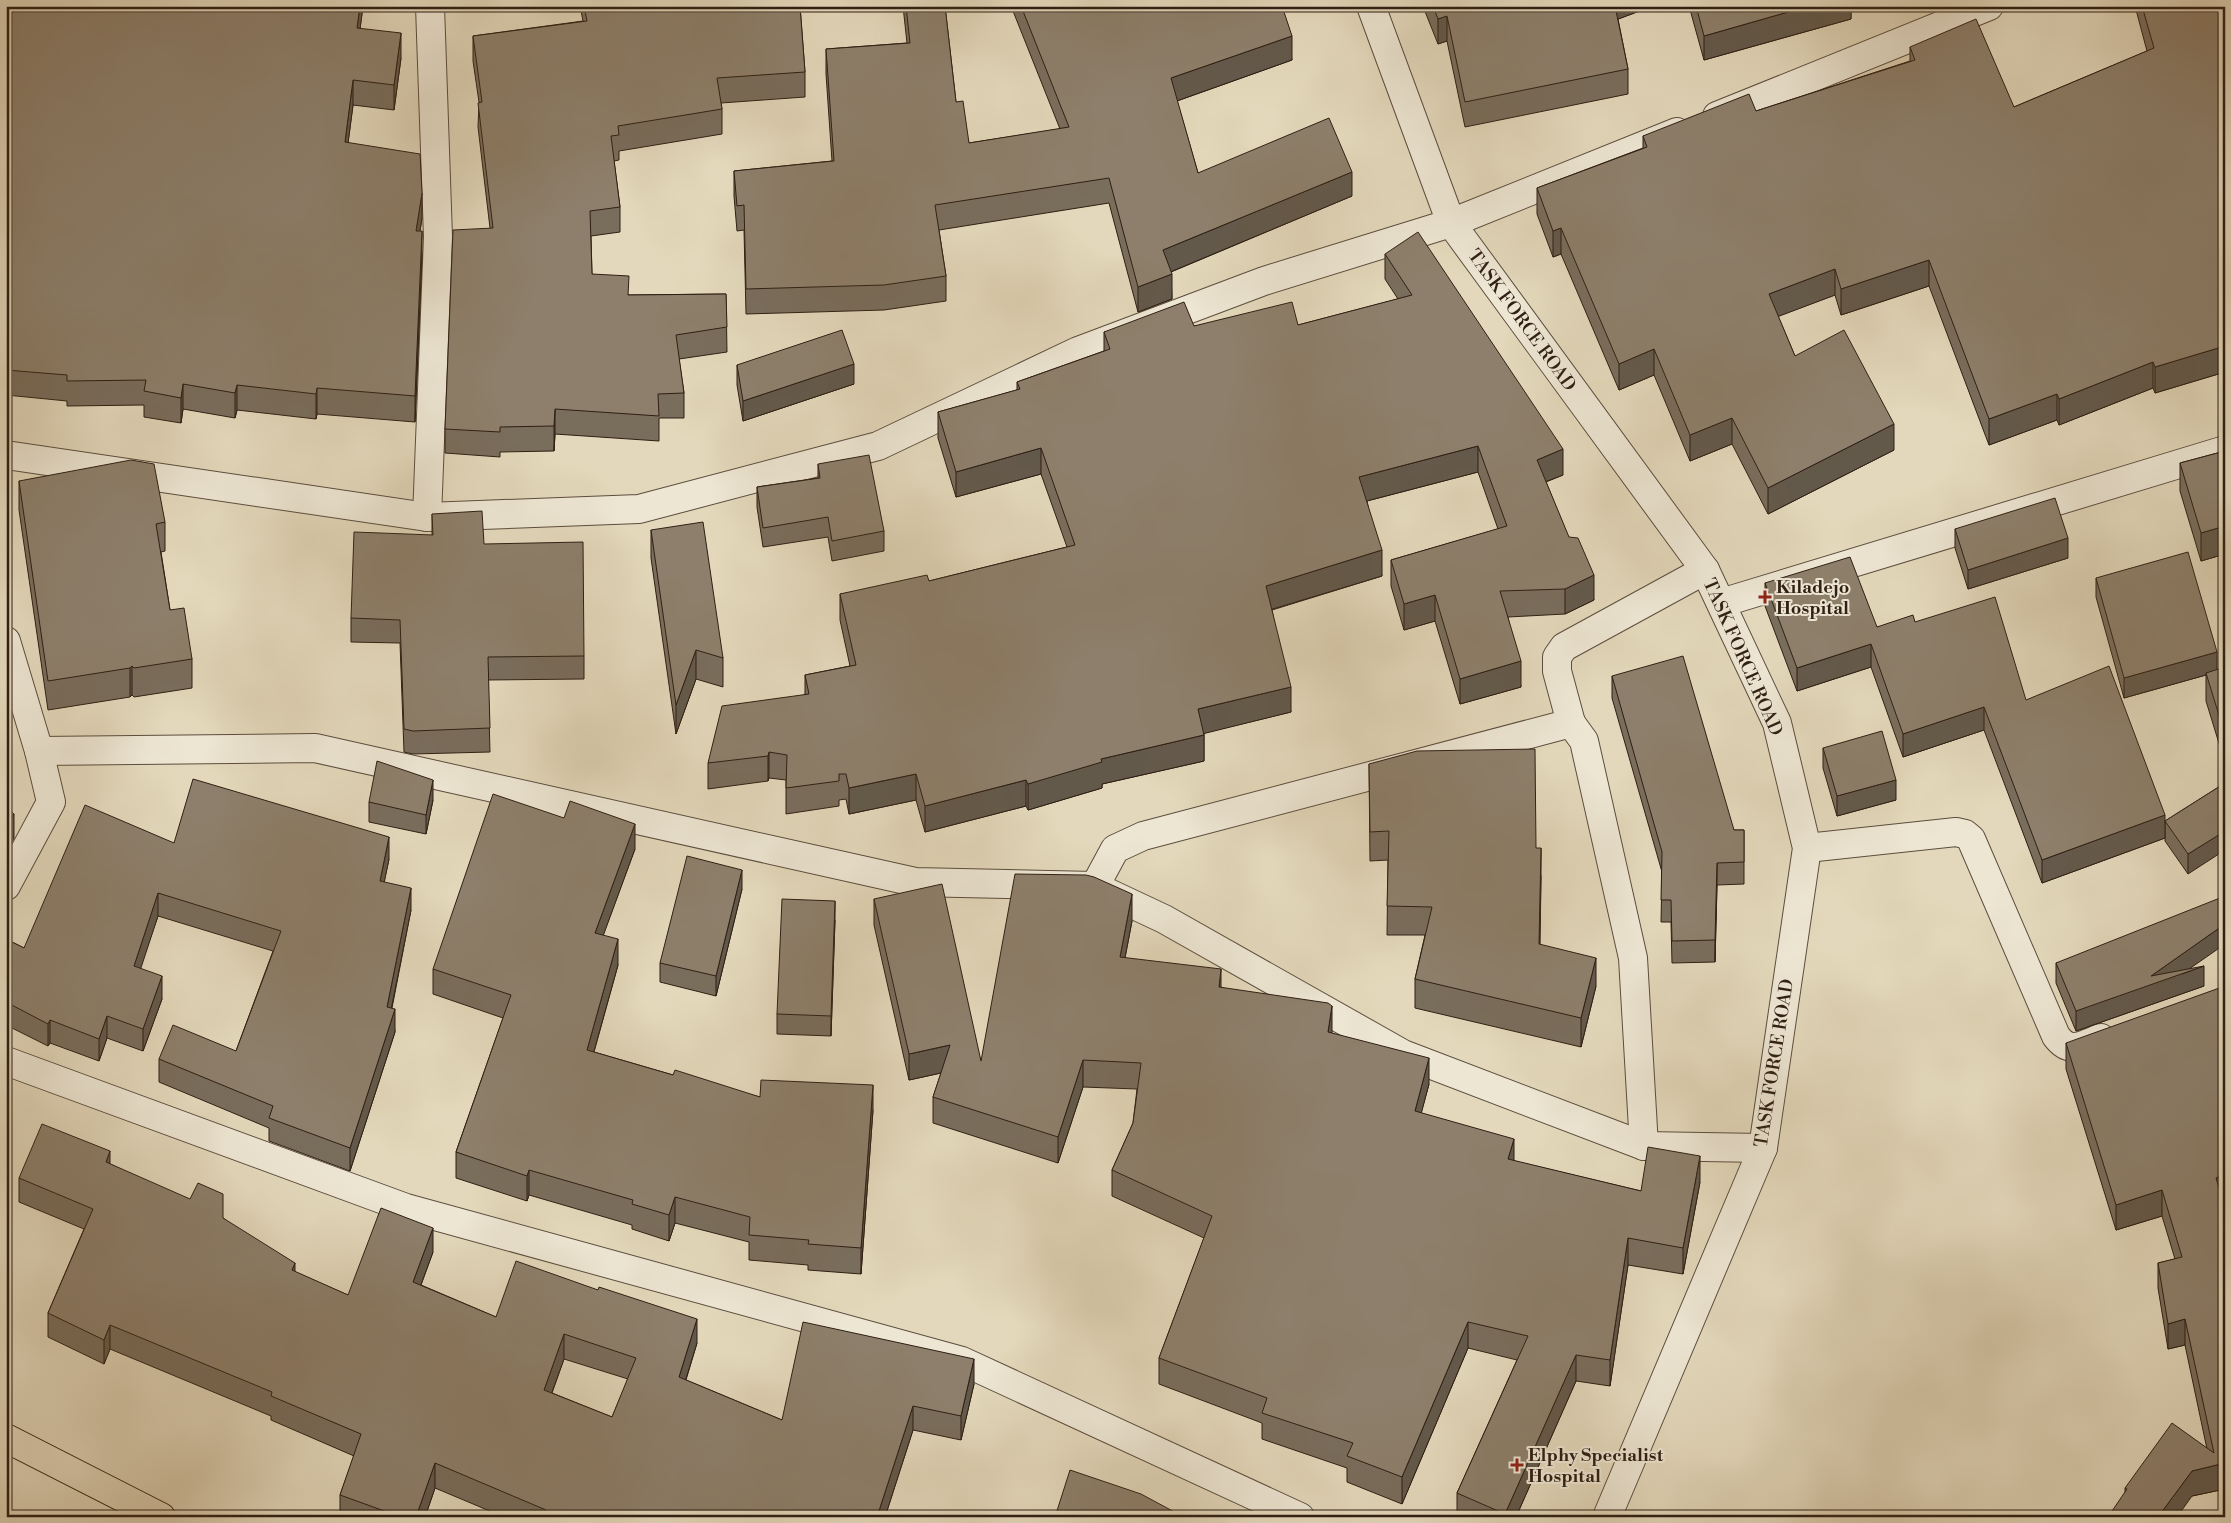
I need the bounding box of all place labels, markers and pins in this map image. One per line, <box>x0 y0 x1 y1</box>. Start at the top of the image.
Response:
place label: Kiladejo Hospital <box>1776 576 1849 620</box>
marker: Kiladejo Hospital <box>1758 590 1772 604</box>
place label: Elphy Specialist Hospital <box>1528 1444 1664 1488</box>
marker: Elphy Specialist Hospital <box>1510 1458 1524 1472</box>

